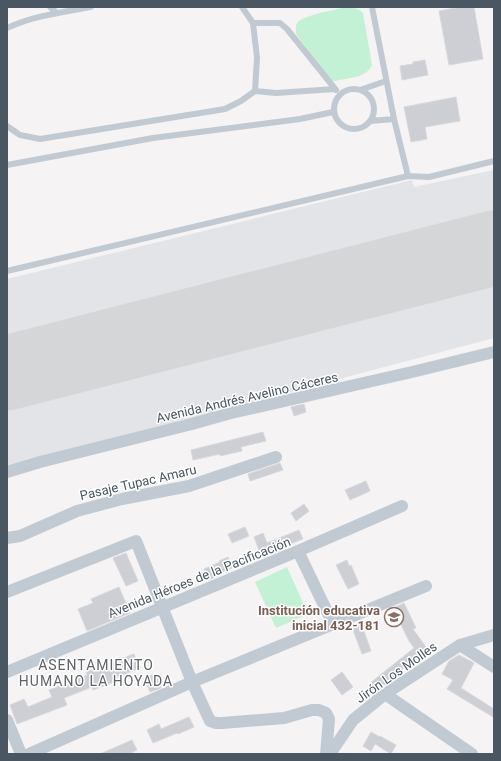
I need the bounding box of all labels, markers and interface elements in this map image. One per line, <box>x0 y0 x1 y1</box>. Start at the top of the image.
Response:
street label: Avenida Andrés Avelino Cáceres <box>155 369 340 426</box>
street label: Pasaje Tupac Amaru <box>78 462 198 503</box>
street label: Avenida Héroes de la Pacificación <box>106 534 293 621</box>
place label: Institución educativa inicial 432-181 <box>258 603 380 633</box>
school or university icon: Institución educativa inicial 432-181 <box>383 606 405 628</box>
street label: Jirón Los Molles <box>353 639 440 706</box>
district label: ASENTAMIENTO HUMANO LA HOYADA <box>19 657 173 689</box>

